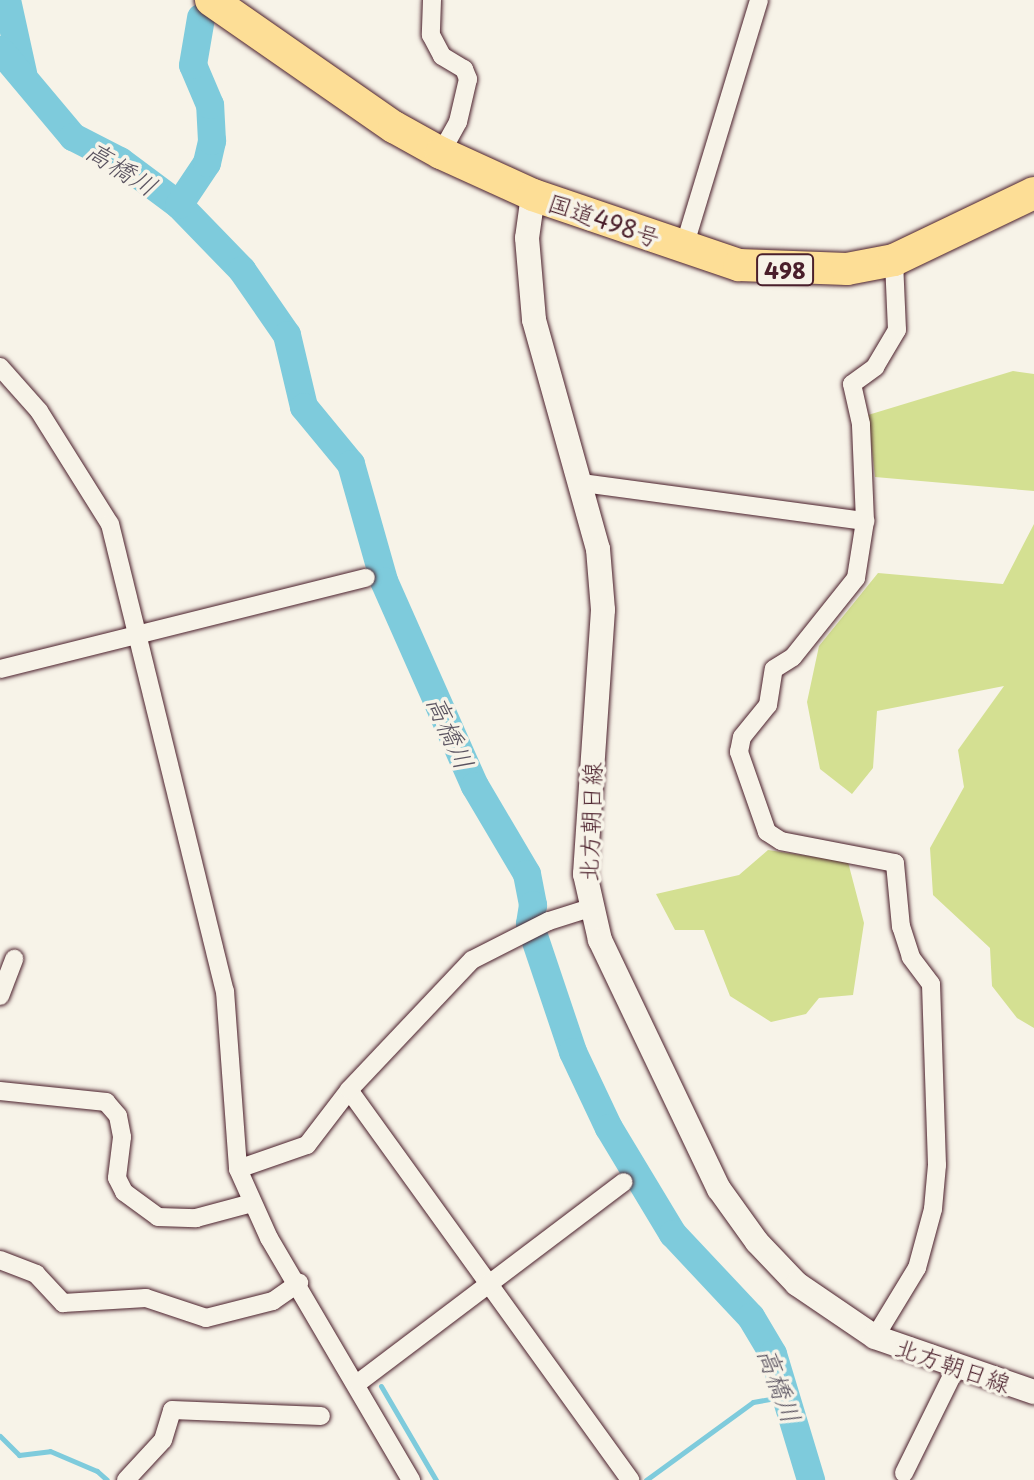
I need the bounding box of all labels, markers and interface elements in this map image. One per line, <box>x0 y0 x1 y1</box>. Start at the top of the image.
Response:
water label: 高橋川 <box>81 134 163 202</box>
street label: 国道498号 <box>544 187 664 253</box>
road number: 498 <box>755 252 815 288</box>
water label: 高橋川 <box>421 690 481 774</box>
street label: 北方朝日線 <box>574 762 606 882</box>
street label: 北方朝日線 <box>892 1332 1014 1398</box>
water label: 高橋川 <box>752 1343 808 1427</box>

